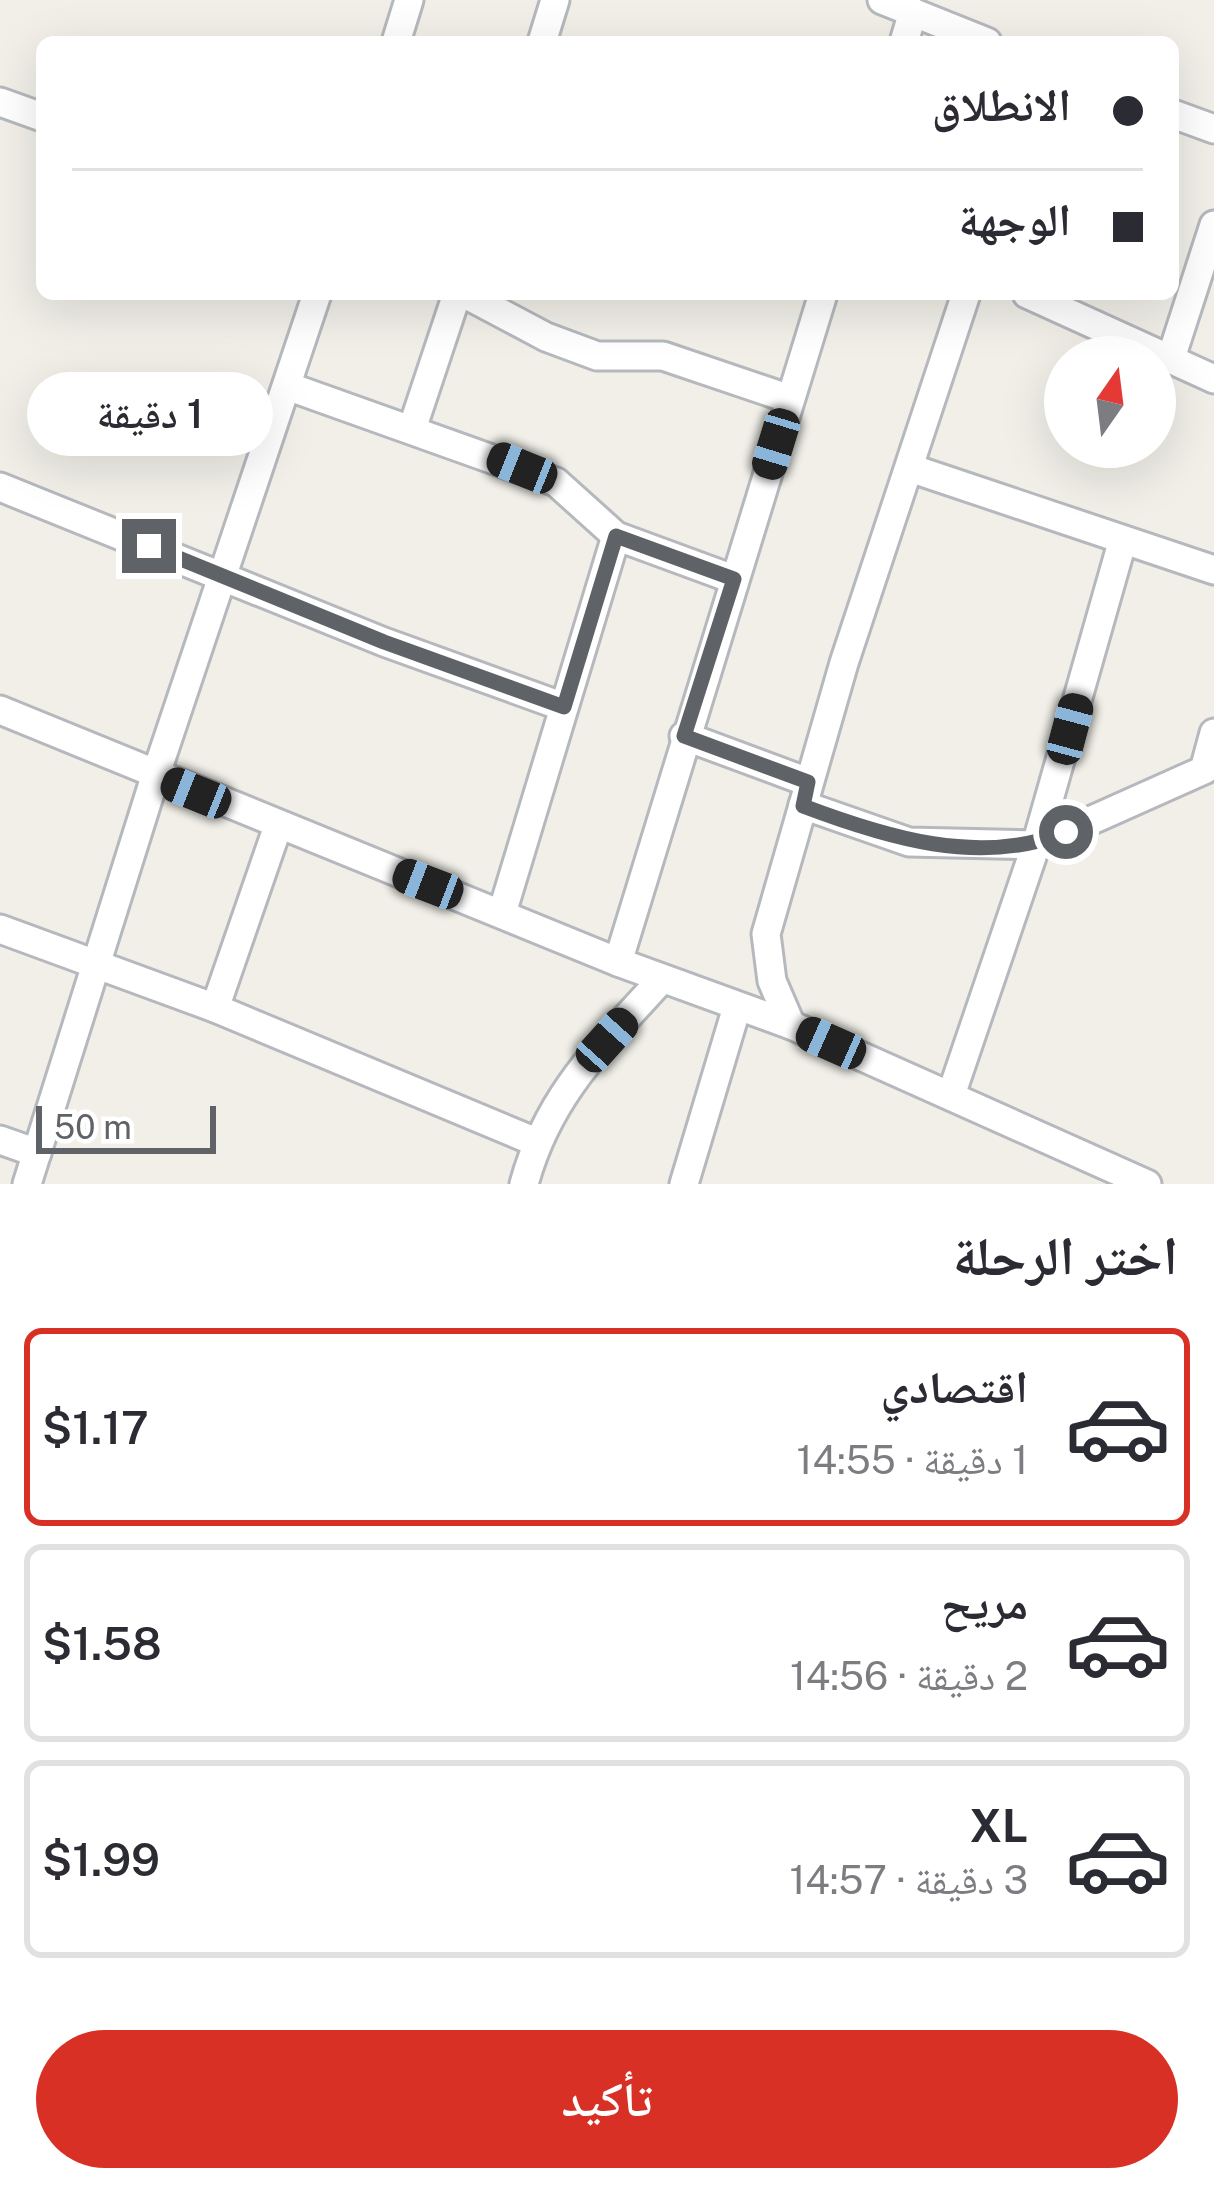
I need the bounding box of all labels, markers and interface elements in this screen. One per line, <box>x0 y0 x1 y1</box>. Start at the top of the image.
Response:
text: الانطلاق <box>932 78 1071 131</box>
text: الوجهة <box>958 193 1071 246</box>
north arrow <box>1044 336 1176 468</box>
map controls <box>1044 336 1176 468</box>
callout: 1 دقيقة <box>26 372 272 456</box>
text: 1 دقيقة <box>97 391 203 437</box>
car <box>748 404 804 484</box>
car <box>482 438 562 498</box>
route end <box>122 519 176 573</box>
car <box>1043 690 1097 768</box>
car <box>156 763 236 823</box>
route start <box>1039 805 1093 859</box>
car <box>388 854 468 914</box>
car <box>570 1001 644 1079</box>
car <box>791 1012 871 1074</box>
scale bar <box>36 1100 216 1153</box>
text: 50 m <box>54 1108 132 1146</box>
text: اختر الرحلة <box>953 1224 1178 1287</box>
text: اقتصادي <box>881 1360 1028 1413</box>
icon: car <box>1064 1373 1172 1481</box>
text: $1.17 <box>42 1401 149 1454</box>
text: 1 دقيقة · 14:55 <box>797 1437 1028 1483</box>
text: مريح <box>941 1576 1028 1629</box>
icon: car <box>1064 1589 1172 1697</box>
text: $1.58 <box>42 1617 162 1670</box>
text: 2 دقيقة · 14:56 <box>790 1653 1028 1699</box>
text: XL <box>970 1799 1028 1852</box>
icon: car <box>1064 1805 1172 1913</box>
text: $1.99 <box>42 1833 160 1886</box>
text: 3 دقيقة · 14:57 <box>789 1857 1028 1903</box>
button: تأكيد <box>36 2030 1178 2168</box>

